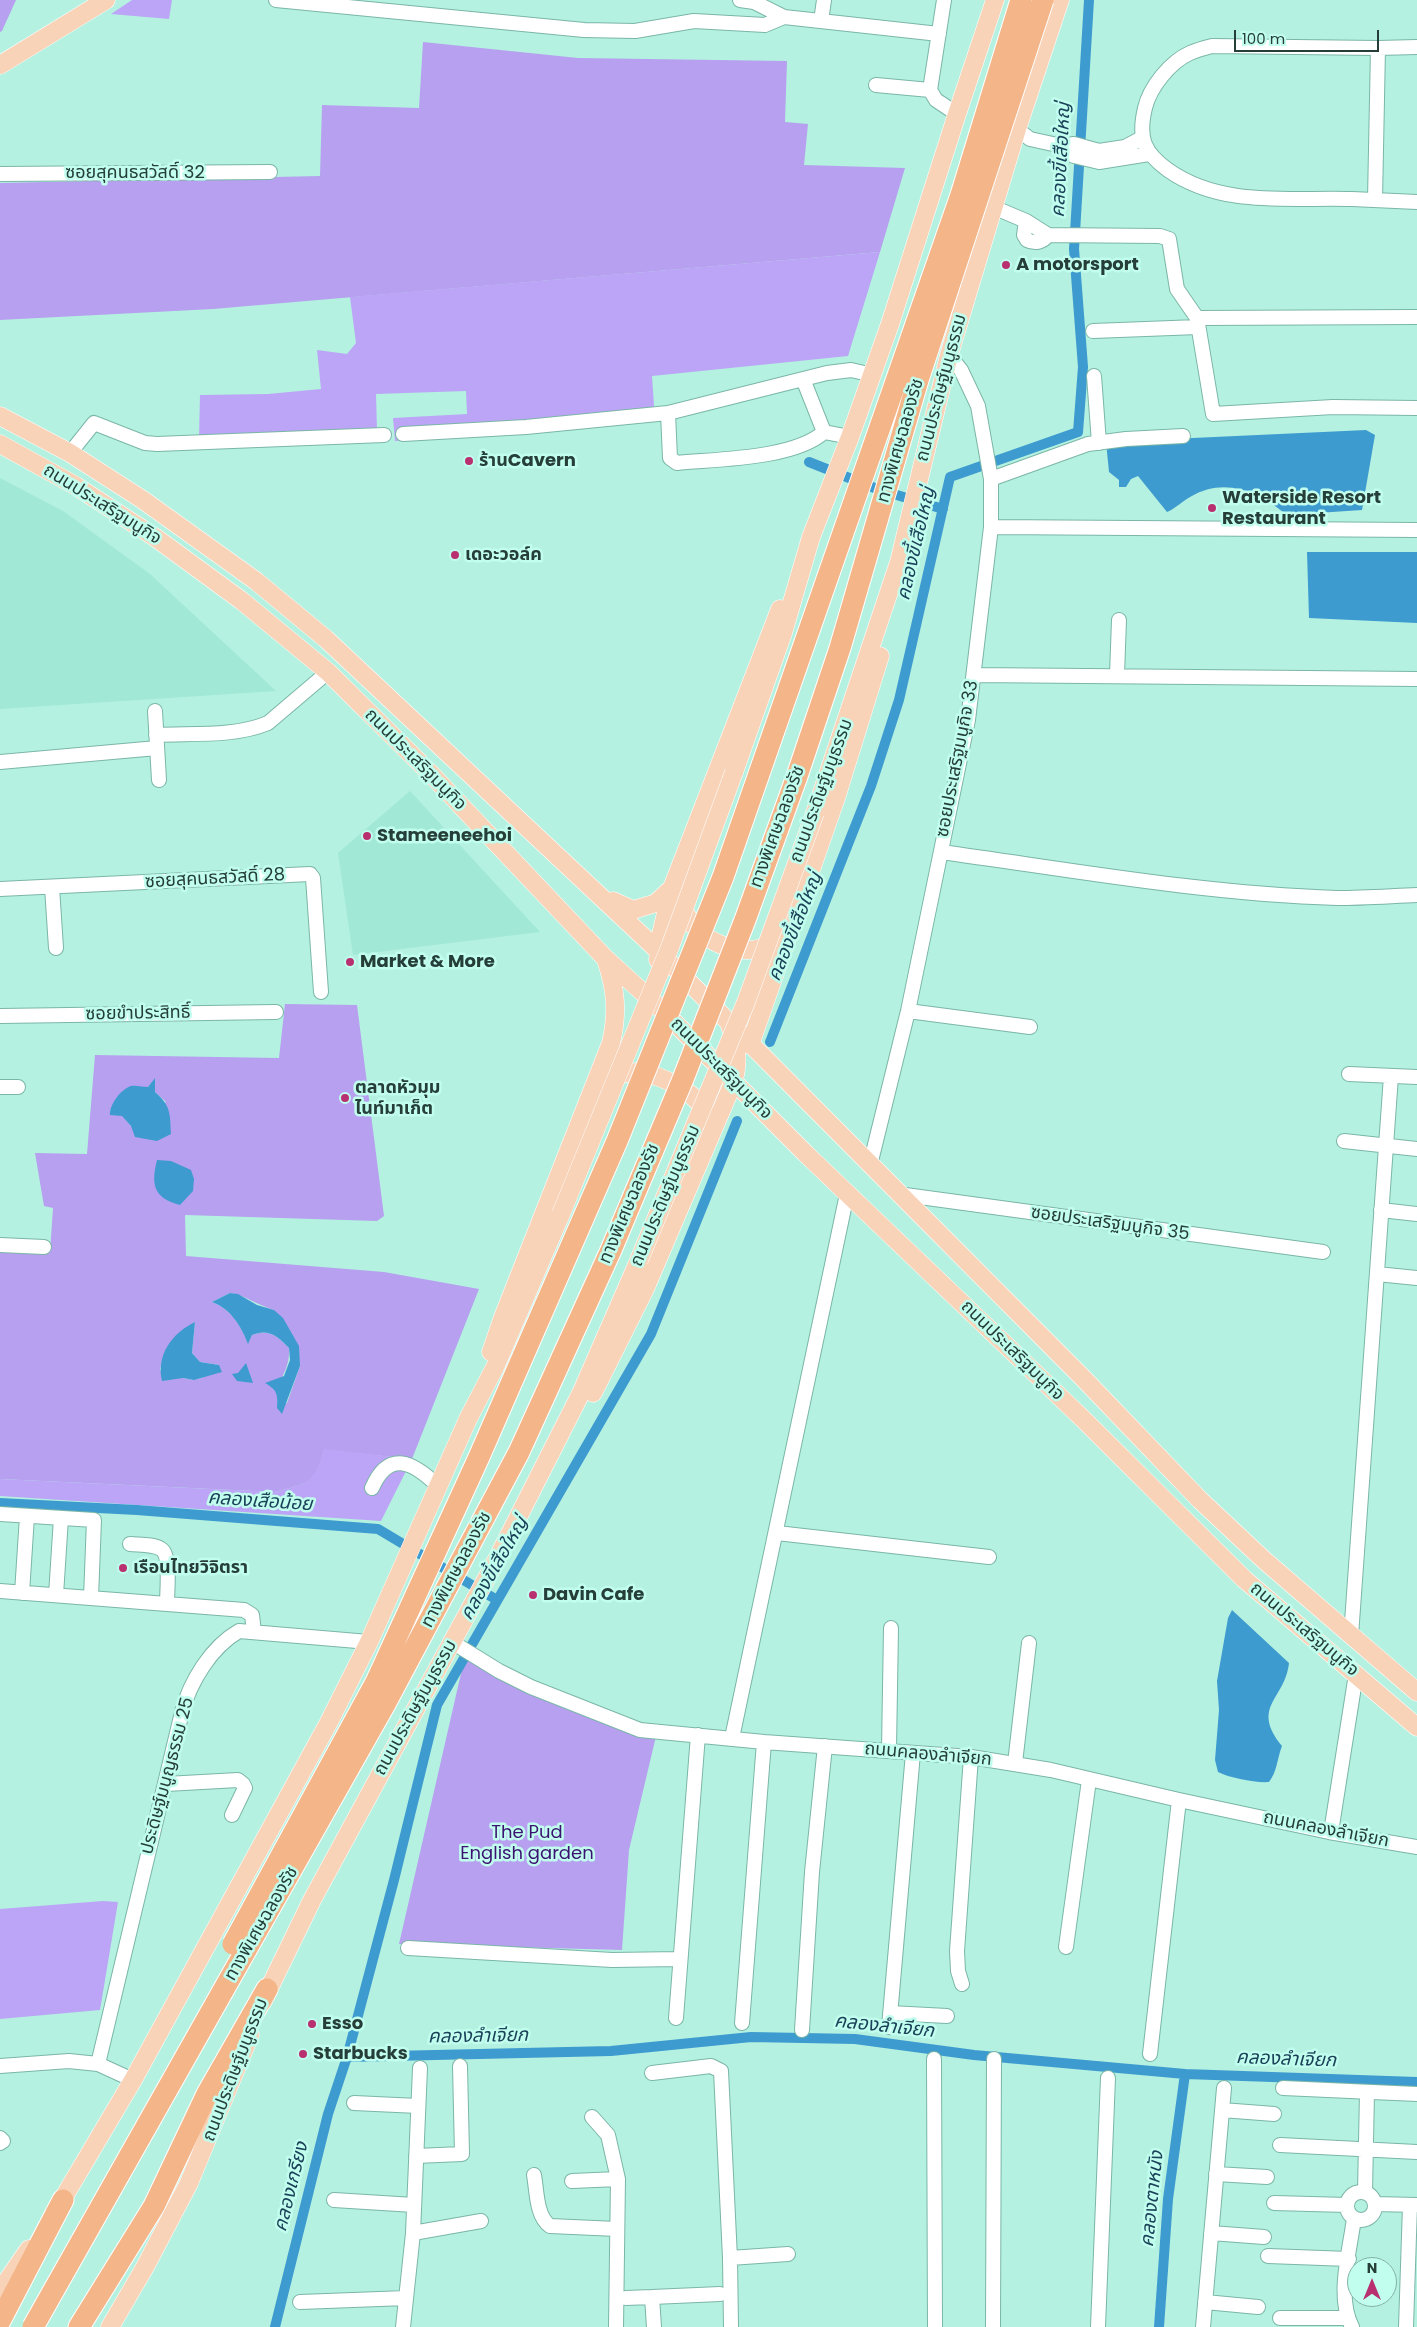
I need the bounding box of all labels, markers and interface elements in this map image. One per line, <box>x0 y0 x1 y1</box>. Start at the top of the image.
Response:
scale bar <box>1237 20 1382 52</box>
text: 100 m <box>1242 28 1285 49</box>
water label: คลองขี้เสือใหญ่ <box>1048 102 1076 218</box>
street label: ซอยสุคนธสวัสดิ์ 32 <box>65 162 205 184</box>
place label: A motorsport <box>1016 254 1139 276</box>
marker: A motorsport <box>1000 259 1012 271</box>
street label: ถนนประดิษฐ์มนูธรรม <box>912 312 972 464</box>
street label: ทางพิเศษฉลองรัช <box>873 376 929 506</box>
place label: ร้านCavern <box>479 450 576 472</box>
marker: ร้านCavern <box>463 455 475 467</box>
street label: ถนนประเสริฐมนูกิจ <box>39 460 165 550</box>
water label: คลองขี้เสือใหญ่ <box>893 485 941 603</box>
place label: Waterside Resort Restaurant <box>1222 487 1381 530</box>
marker: Waterside Resort Restaurant <box>1206 502 1218 514</box>
place label: เดอะวอล์ค <box>465 544 542 566</box>
marker: เดอะวอล์ค <box>449 549 461 561</box>
street label: ซอยประเสริฐมนูกิจ 33 <box>932 679 984 839</box>
street label: ถนนประเสริฐมนูกิจ <box>360 705 470 815</box>
street label: ถนนประดิษฐ์มนูธรรม <box>786 716 858 866</box>
street label: ทางพิเศษฉลองรัช <box>746 763 810 891</box>
place label: Stameeneehoi <box>377 825 512 847</box>
marker: Stameeneehoi <box>361 830 373 842</box>
street label: ซอยสุคนธสวัสดิ์ 28 <box>144 865 286 893</box>
water label: คลองขี้เสือใหญ่ <box>764 869 828 985</box>
place label: Market & More <box>360 951 495 973</box>
marker: Market & More <box>344 956 356 968</box>
street label: ซอยขำประสิทธิ์ <box>85 1002 191 1026</box>
street label: ถนนประเสริฐมนูกิจ <box>666 1014 776 1124</box>
place label: ตลาดหัวมุม ไนท์มาเก็ต <box>355 1077 440 1120</box>
marker: ตลาดหัวมุม ไนท์มาเก็ต <box>339 1092 351 1104</box>
street label: ถนนประดิษฐ์มนูธรรม <box>626 1122 706 1270</box>
street label: ทางพิเศษฉลองรัช <box>595 1141 665 1267</box>
street label: ซอยประเสริฐมนูกิจ 35 <box>1029 1202 1191 1246</box>
street label: ถนนประเสริฐมนูกิจ <box>956 1296 1068 1406</box>
water label: คลองเสือน้อย <box>207 1487 313 1517</box>
street label: ทางพิเศษฉลองรัช <box>417 1508 497 1632</box>
water label: คลองขี้เสือใหญ่ <box>456 1513 534 1625</box>
place label: เรือนไทยวิจิตรา <box>133 1557 248 1579</box>
marker: เรือนไทยวิจิตรา <box>117 1562 129 1574</box>
street label: ถนนประเสริฐมนูกิจ <box>1245 1578 1363 1682</box>
place label: Davin Cafe <box>543 1584 644 1606</box>
marker: Davin Cafe <box>527 1589 539 1601</box>
street label: ถนนประดิษฐ์มนูธรรม <box>370 1636 462 1780</box>
street label: ประดิษฐ์มนูญธรรม 25 <box>137 1695 199 1857</box>
street label: ถนนคลองลำเจียก <box>863 1739 993 1771</box>
street label: ถนนคลองลำเจียก <box>1261 1807 1391 1853</box>
park label: The Pud English garden <box>460 1822 594 1865</box>
street label: ทางพิเศษฉลองรัช <box>221 1863 303 1985</box>
street label: ถนนประดิษฐ์มนูธรรม <box>199 1995 273 2145</box>
water label: คลองลำเจียก <box>833 2010 935 2044</box>
place label: Esso <box>322 2013 363 2035</box>
marker: Esso <box>306 2018 318 2030</box>
water label: คลองลำเจียก <box>428 2025 528 2049</box>
place label: Starbucks <box>313 2043 408 2065</box>
water label: คลองลำเจียก <box>1236 2047 1336 2073</box>
marker: Starbucks <box>297 2048 309 2060</box>
water label: คลองเกรียง <box>270 2140 314 2234</box>
water label: คลองตาหนัง <box>1137 2150 1169 2248</box>
north arrow <box>1347 2257 1397 2307</box>
text: N <box>1367 2258 1377 2278</box>

